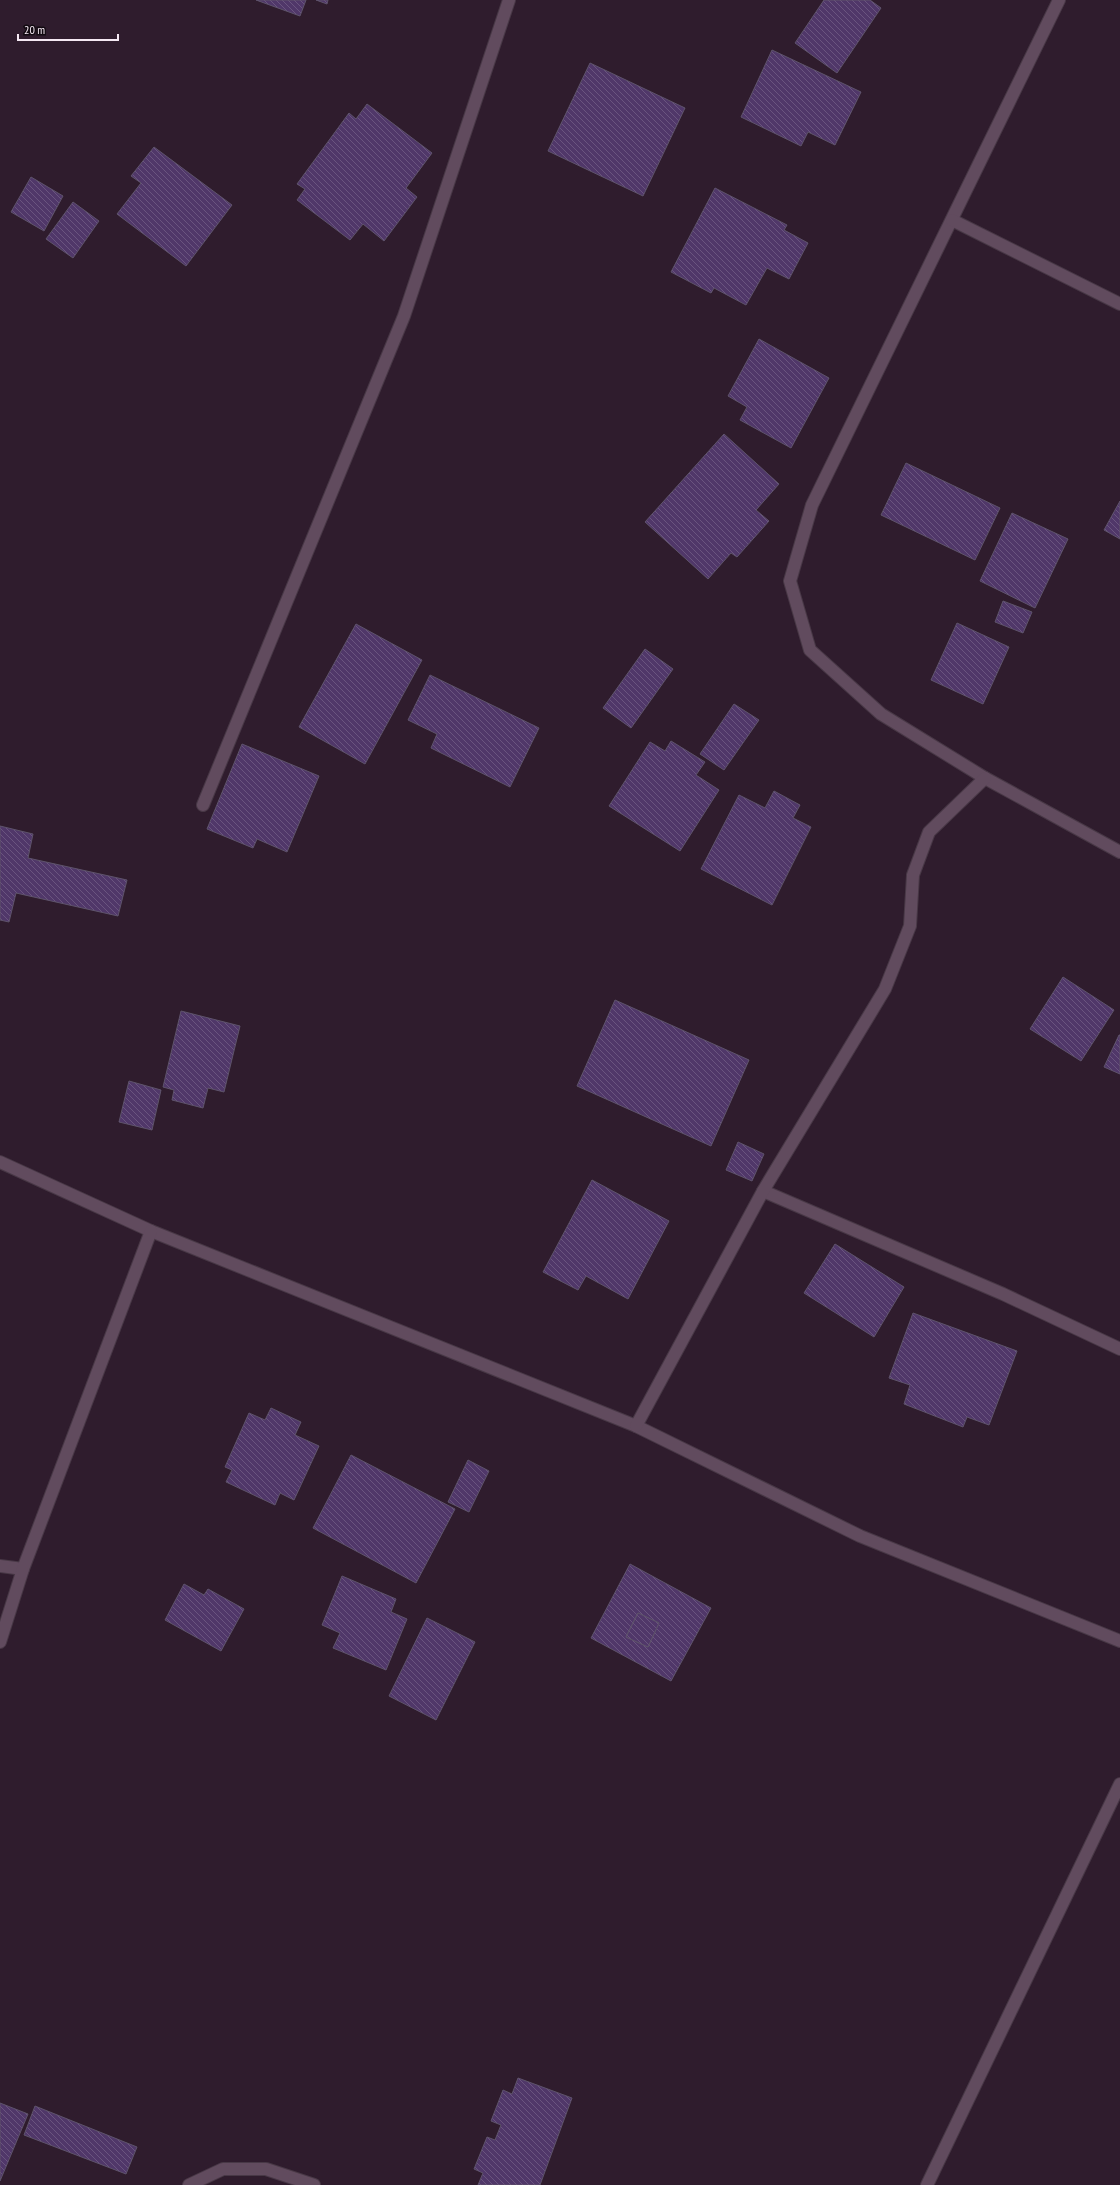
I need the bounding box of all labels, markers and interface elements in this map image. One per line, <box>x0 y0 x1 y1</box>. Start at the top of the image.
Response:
scale bar <box>18 16 118 42</box>
text: 20 m <box>24 22 45 37</box>

